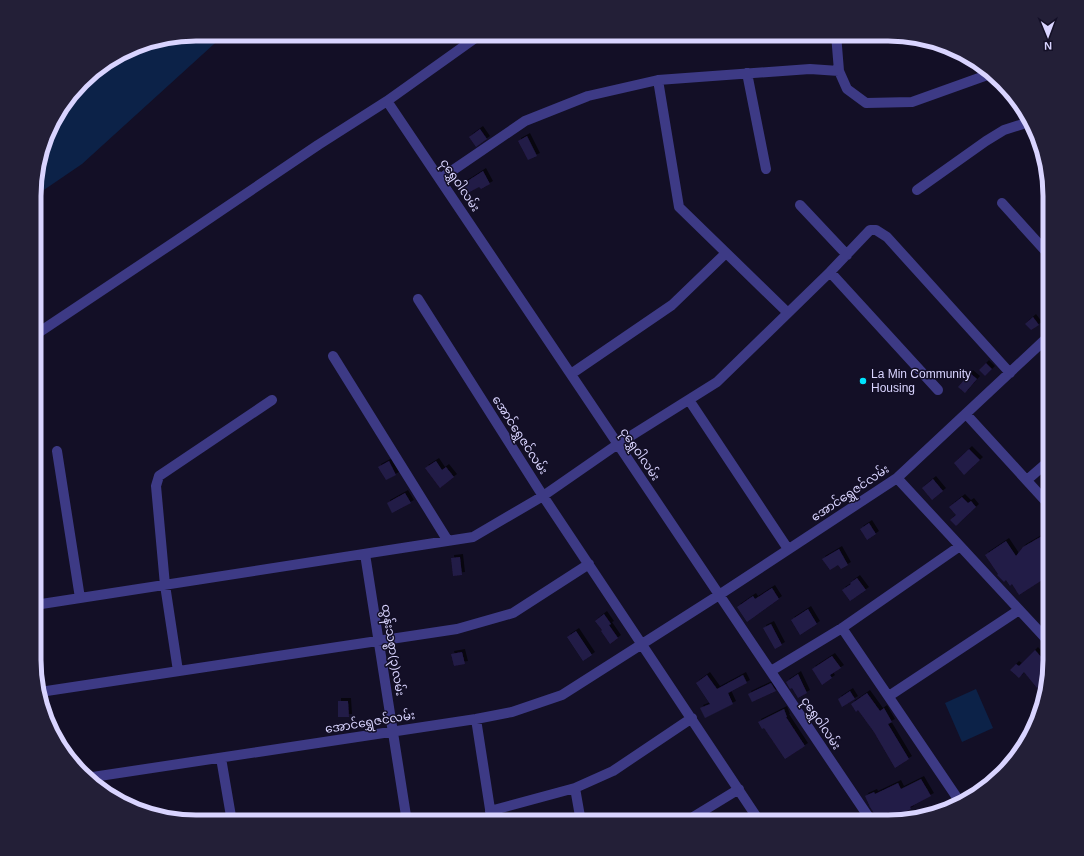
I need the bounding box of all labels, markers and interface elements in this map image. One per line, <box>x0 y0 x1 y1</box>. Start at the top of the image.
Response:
north arrow <box>1028 16 1068 56</box>
text: N <box>1044 40 1052 52</box>
street label: ငုရွှေဝါလမ်း <box>435 155 484 216</box>
place label: La Min Community Housing <box>871 367 971 395</box>
marker: La Min Community Housing <box>858 376 868 386</box>
street label: အောင်ရွှေဇင်လမ်း <box>487 392 552 479</box>
street label: ငုရွှေဝါလမ်း <box>615 424 664 485</box>
street label: အောင်ရွှေဇင်လမ်း <box>807 460 893 527</box>
street label: ထွန်းသစ္စာ(၃)လမ်း <box>376 603 409 697</box>
street label: ငုရွှေဝါလမ်း <box>796 693 845 754</box>
street label: အောင်ရွှေဇင်လမ်း <box>324 706 416 739</box>

